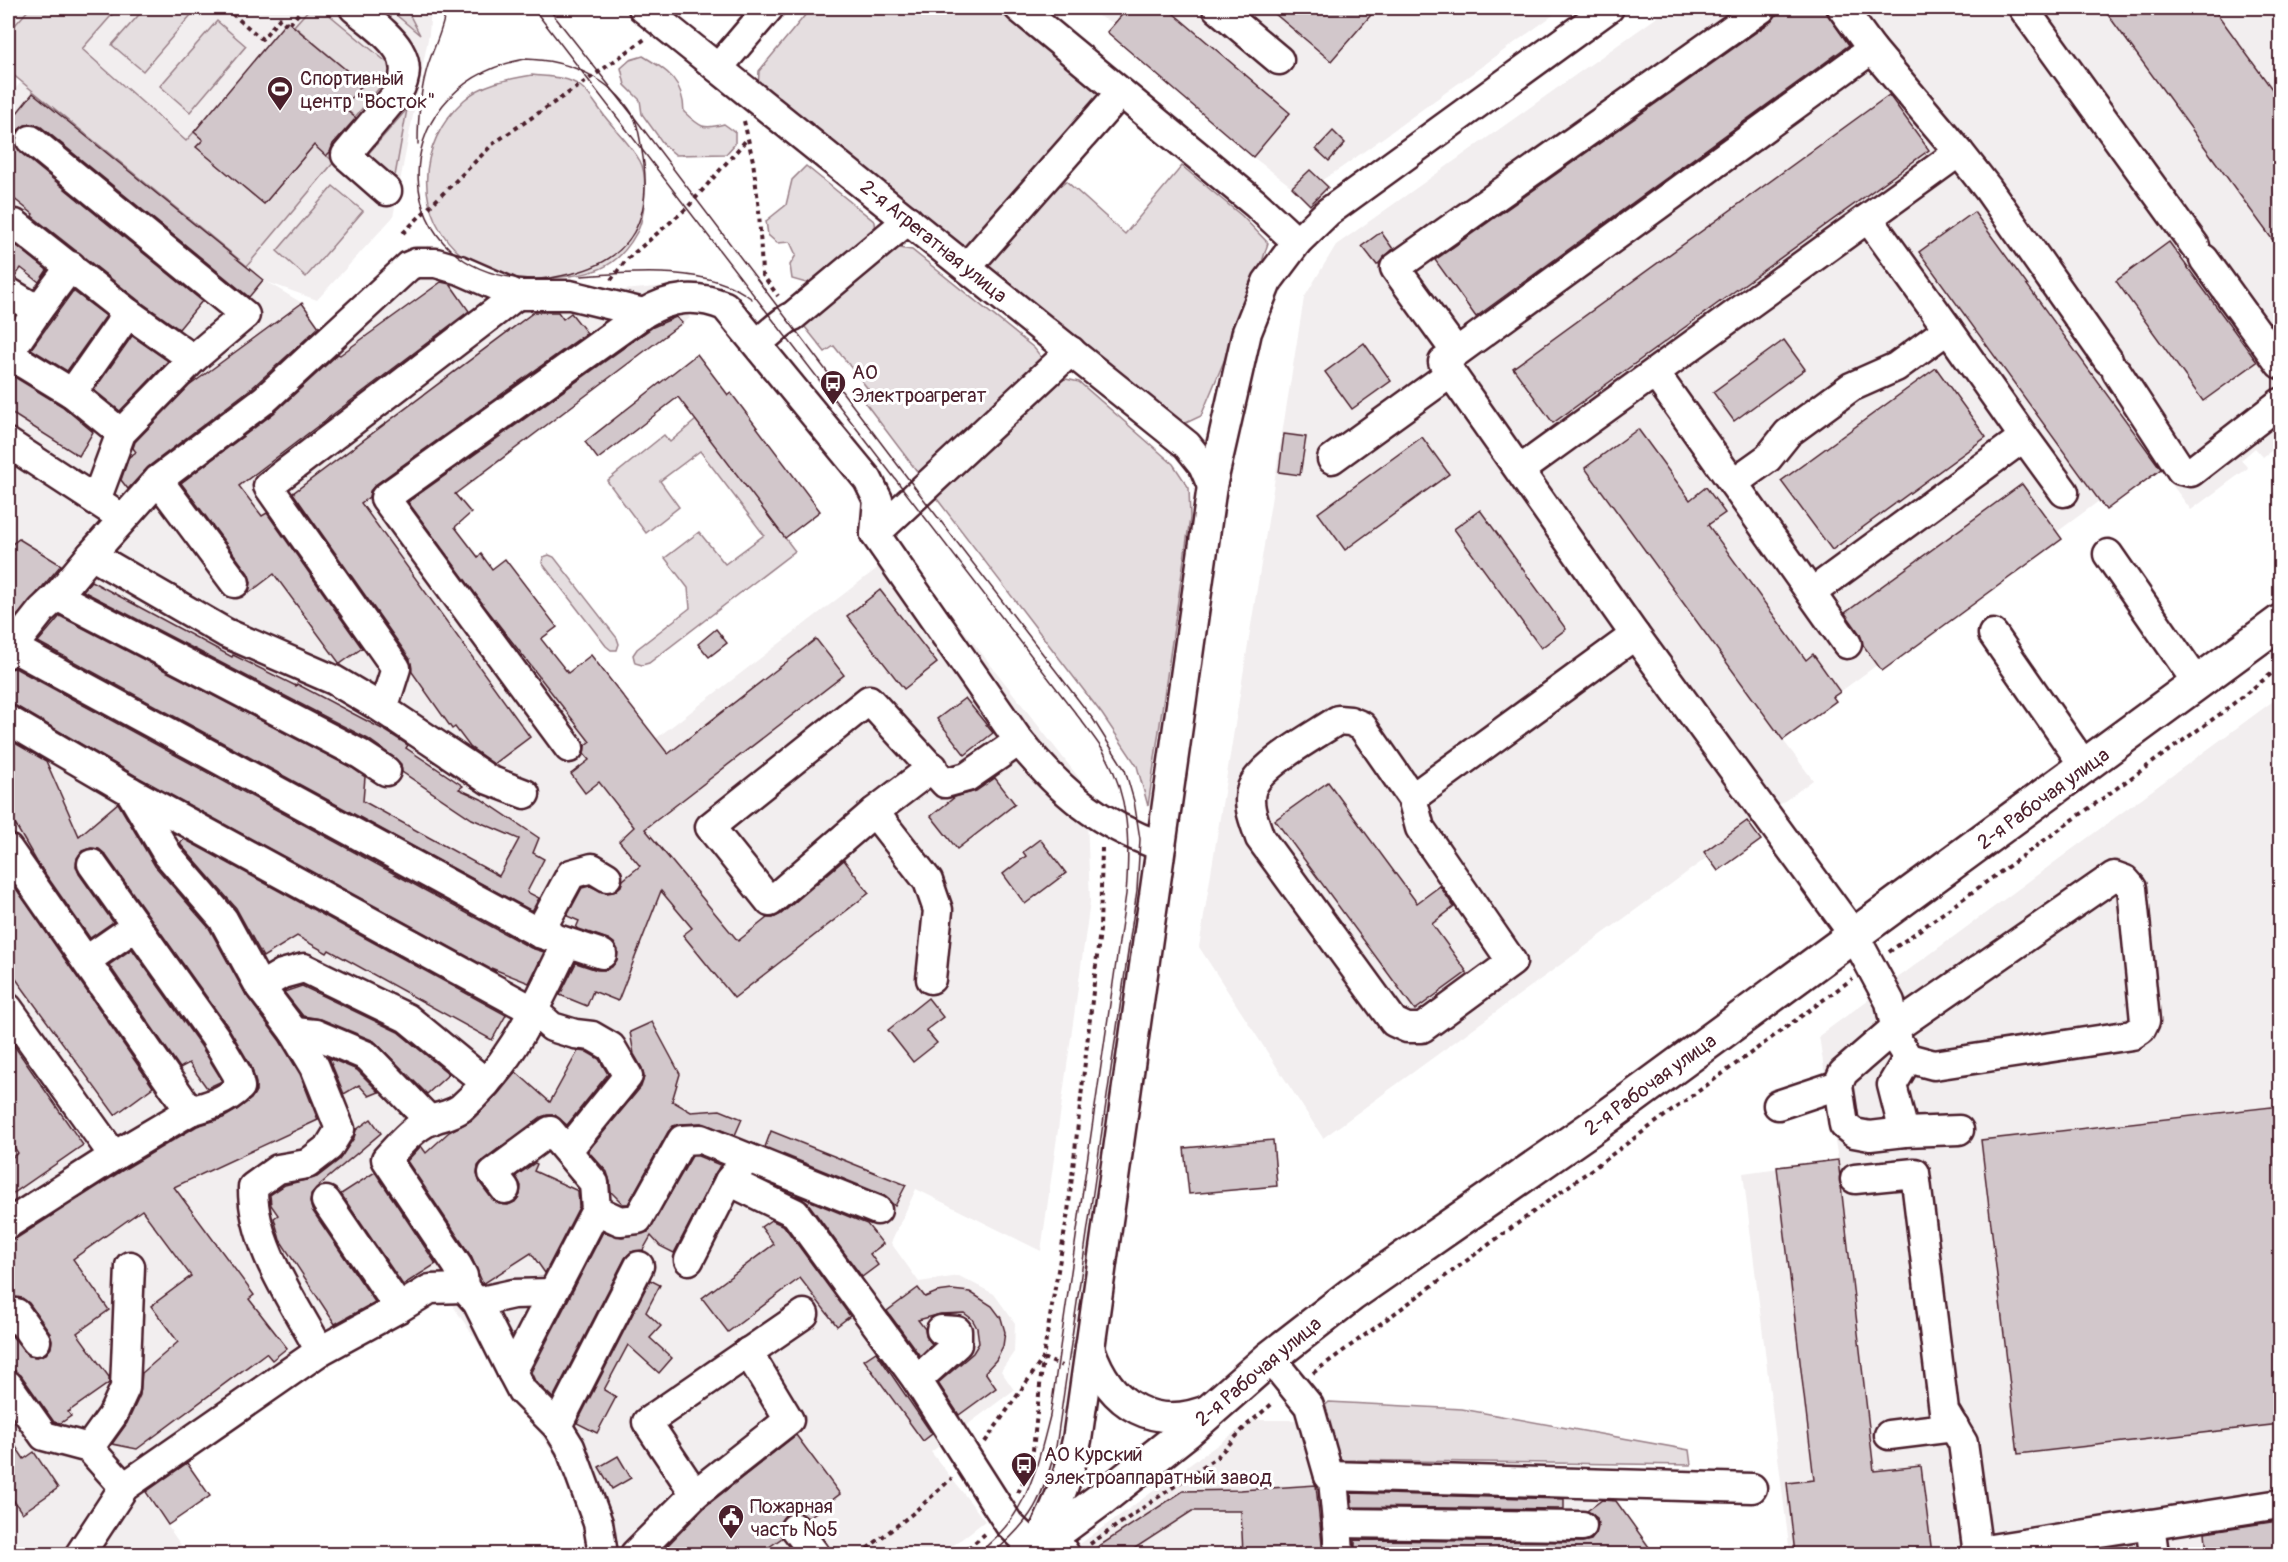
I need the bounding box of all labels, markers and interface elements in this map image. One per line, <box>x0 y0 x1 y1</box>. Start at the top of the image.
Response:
place label: Спортивный центр "Восток" <box>300 66 435 114</box>
sports icon: Спортивный центр "Восток" <box>265 74 295 112</box>
street label: 2-я Агрегатная улица <box>855 175 1012 308</box>
place label: АО Электроагрегат <box>852 360 986 408</box>
bus stop icon: АО Электроагрегат <box>818 368 848 406</box>
street label: 2-я Рабочая улица <box>1972 742 2114 855</box>
street label: 2-я Рабочая улица <box>1579 1028 1721 1141</box>
street label: 2-я Рабочая улица <box>1190 1311 1327 1431</box>
place label: АО Курский электроаппаратный завод <box>1044 1442 1272 1490</box>
bus stop icon: АО Курский электроаппаратный завод <box>1009 1450 1039 1488</box>
place label: Пожарная часть №5 <box>750 1494 838 1542</box>
public building icon: Пожарная часть №5 <box>716 1502 746 1540</box>

